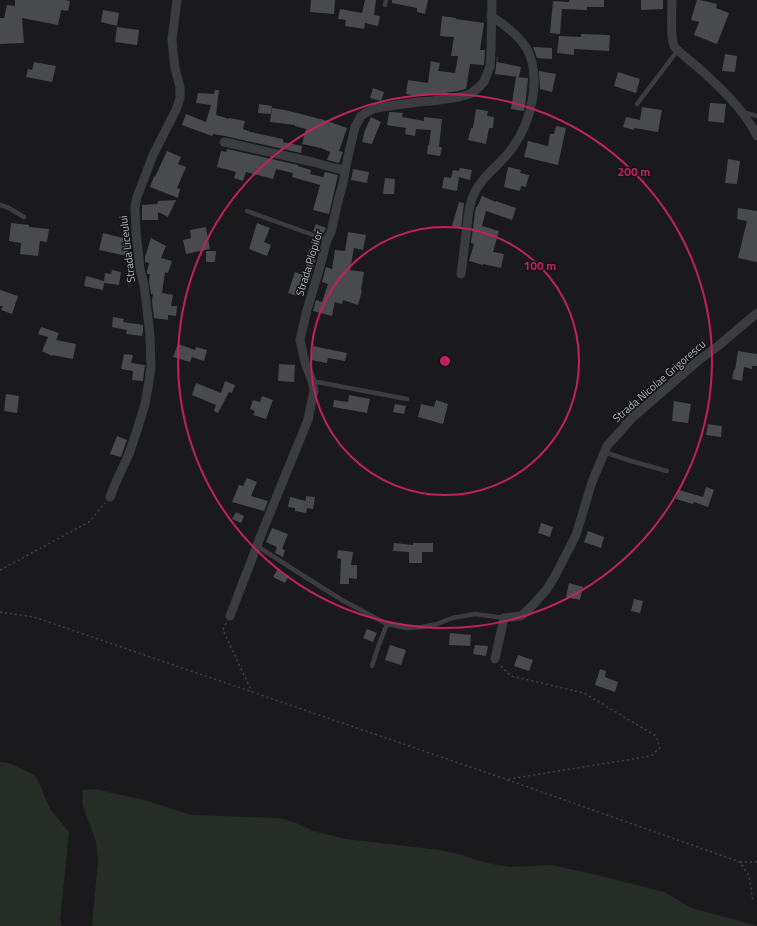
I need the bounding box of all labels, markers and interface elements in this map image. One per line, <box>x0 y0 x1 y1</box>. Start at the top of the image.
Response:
text: 200 m <box>618 162 650 181</box>
street label: Strada Liceului <box>115 215 139 283</box>
street label: Strada Plopilor <box>291 228 327 298</box>
text: 100 m <box>524 256 556 275</box>
street label: Strada Nicolae Grigorescu <box>609 336 709 426</box>
centre of rings <box>438 354 452 368</box>

